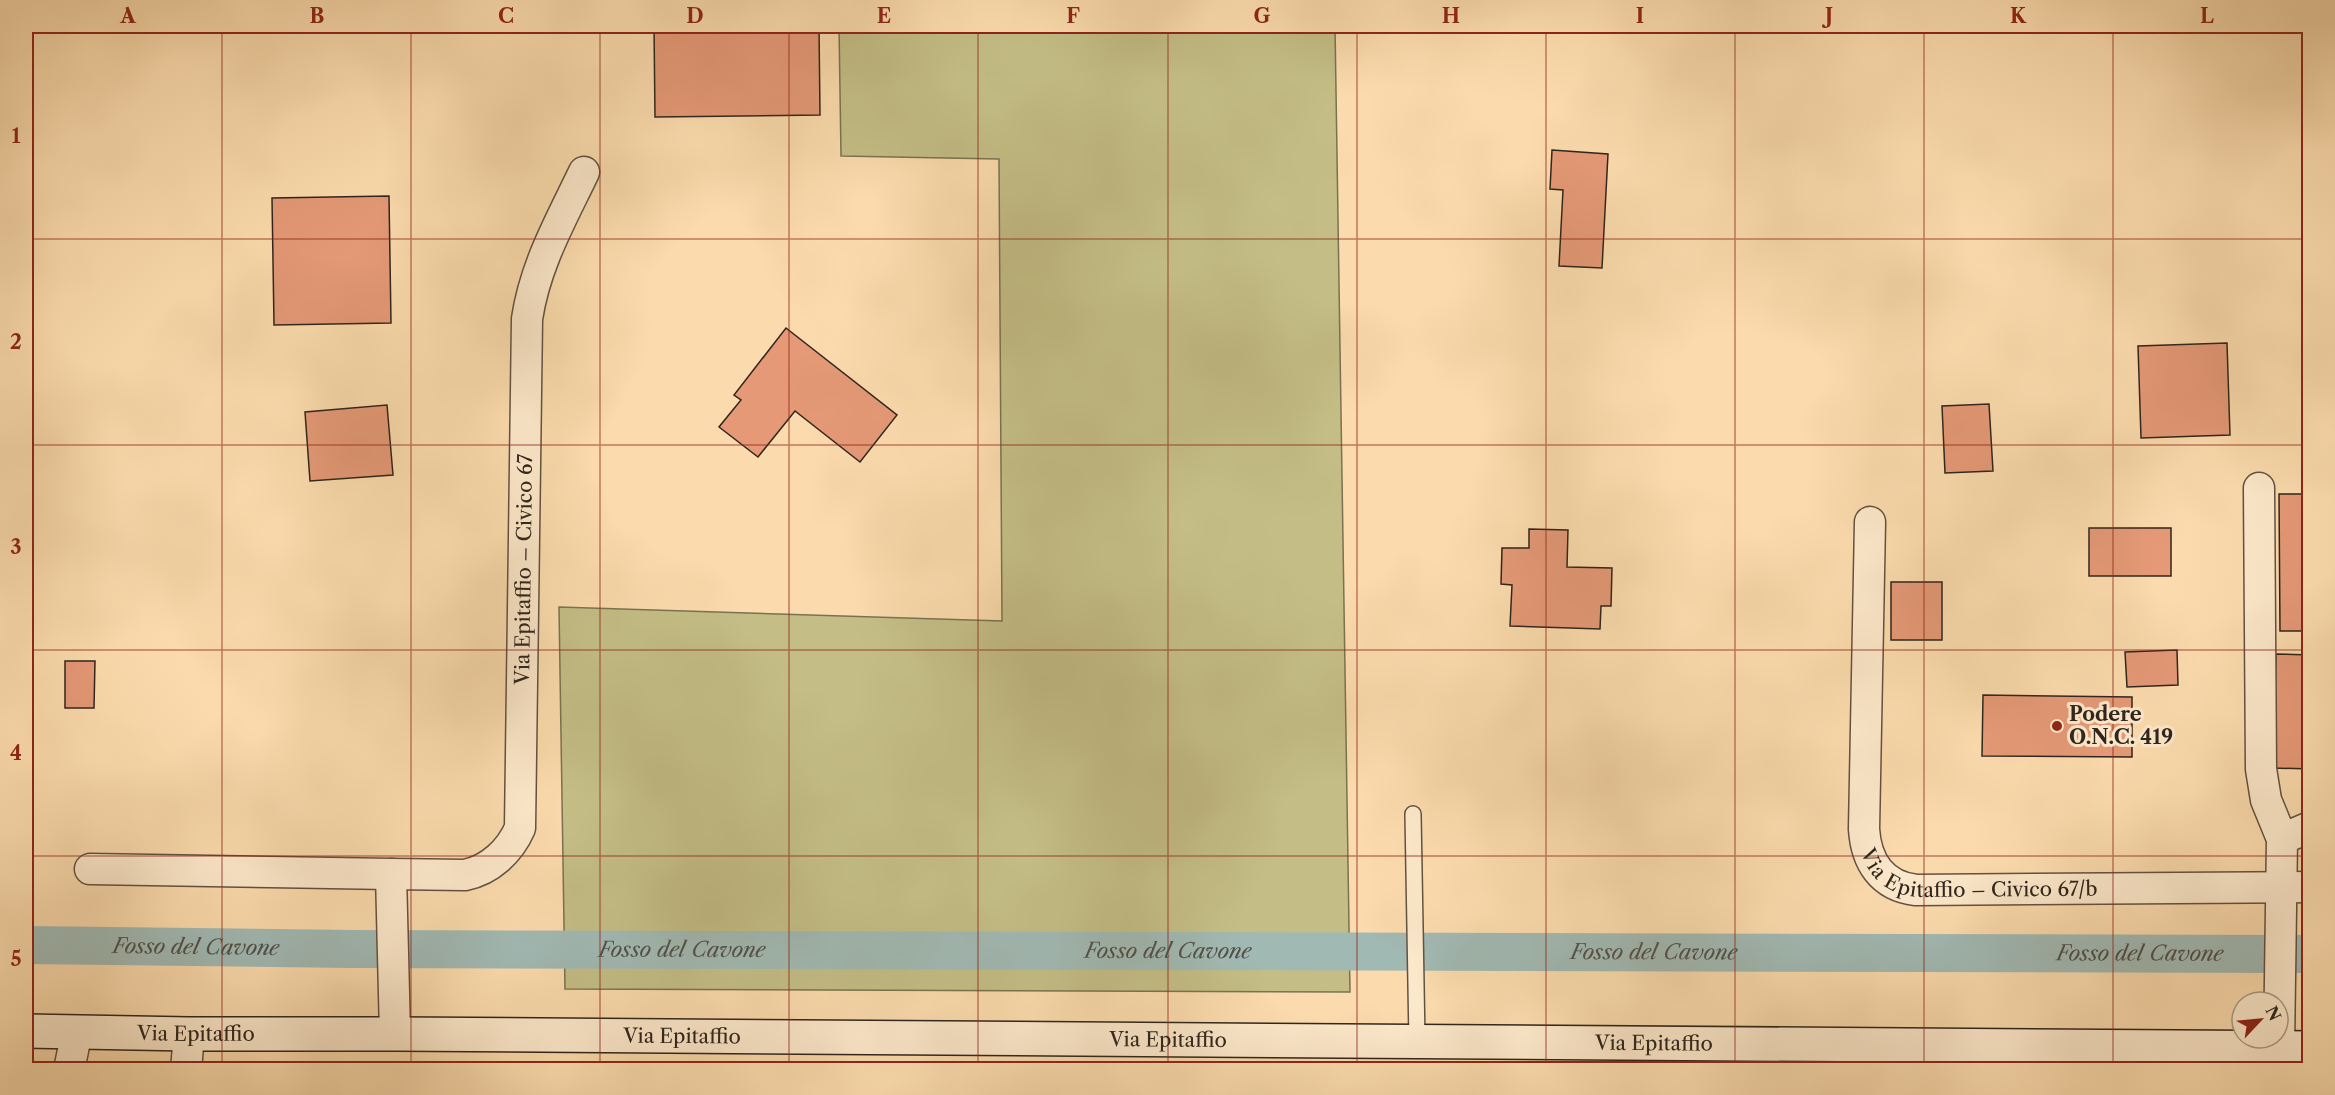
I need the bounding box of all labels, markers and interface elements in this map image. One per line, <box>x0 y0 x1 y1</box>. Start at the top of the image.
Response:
text: A <box>119 4 136 28</box>
text: B <box>310 4 325 28</box>
text: C <box>498 4 514 28</box>
text: D <box>686 4 704 28</box>
text: E <box>877 4 891 28</box>
text: F <box>1066 4 1080 28</box>
text: G <box>1254 4 1271 28</box>
text: H <box>1442 4 1460 28</box>
text: I <box>1636 4 1644 28</box>
text: J <box>1821 4 1833 28</box>
text: K <box>2010 4 2027 28</box>
text: L <box>2200 4 2214 28</box>
text: 1 <box>12 124 21 148</box>
text: 2 <box>10 330 22 354</box>
street label: Via Epitaffio – Civico 67 <box>510 454 537 686</box>
text: 3 <box>10 535 22 559</box>
place label: Podere O.N.C. 419 <box>2069 702 2173 749</box>
marker: Podere O.N.C. 419 <box>2050 719 2064 733</box>
text: 4 <box>10 741 22 765</box>
street label: Via Epitaffio – Civico 67/b <box>1855 844 2098 902</box>
water label: Fosso del Cavone <box>110 933 280 960</box>
water label: Fosso del Cavone <box>597 937 766 962</box>
water label: Fosso del Cavone <box>1083 938 1252 963</box>
water label: Fosso del Cavone <box>1569 939 1738 965</box>
water label: Fosso del Cavone <box>2055 940 2224 966</box>
text: 5 <box>10 947 22 971</box>
north arrow <box>2230 990 2290 1050</box>
text: N <box>2261 1003 2286 1024</box>
street label: Via Epitaffio <box>136 1021 255 1046</box>
street label: Via Epitaffio <box>622 1024 741 1049</box>
street label: Via Epitaffio <box>1108 1027 1227 1052</box>
street label: Via Epitaffio <box>1594 1031 1713 1056</box>

